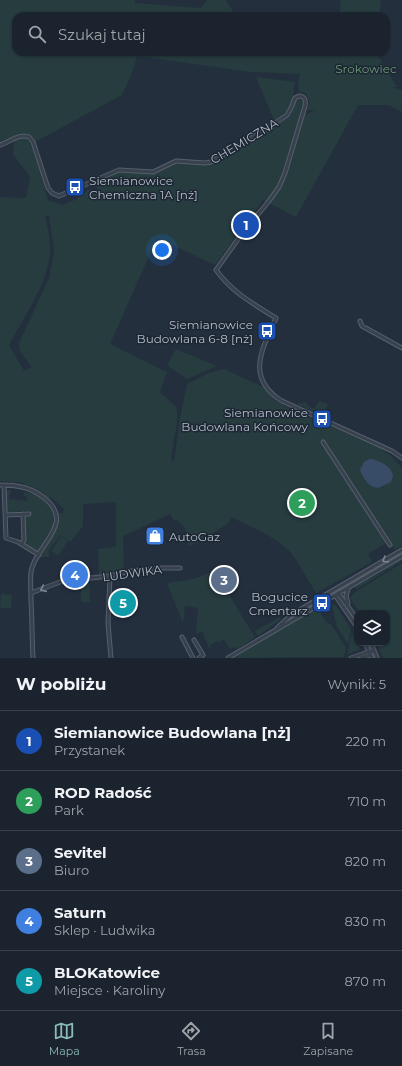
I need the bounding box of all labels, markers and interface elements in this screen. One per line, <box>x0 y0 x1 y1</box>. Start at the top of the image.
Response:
search box <box>12 12 390 56</box>
icon: search <box>26 23 48 45</box>
text: Szukaj tutaj <box>58 25 146 44</box>
park label: Srokowiec <box>335 61 397 76</box>
street label: CHEMICZNA <box>208 115 281 167</box>
place label: Siemianowice Chemiczna 1A [nż] <box>89 173 198 202</box>
bus stop icon: Siemianowice Chemiczna 1A [nż] <box>64 176 86 198</box>
pin: 1 <box>233 210 259 240</box>
your location <box>152 240 172 260</box>
place label: Siemianowice Budowlana 6-8 [nż] <box>137 317 253 346</box>
bus stop icon: Siemianowice Budowlana 6-8 [nż] <box>256 320 278 342</box>
place label: Siemianowice Budowlana Końcowy <box>181 405 308 434</box>
bus stop icon: Siemianowice Budowlana Końcowy <box>311 408 333 430</box>
pin: 2 <box>289 488 315 518</box>
shop icon: AutoGaz <box>144 525 166 547</box>
place label: AutoGaz <box>169 529 220 544</box>
one-way arrow <box>382 556 389 563</box>
pin: 4 <box>62 560 88 590</box>
street label: LUDWIKA <box>101 561 163 585</box>
pin: 3 <box>211 565 237 595</box>
one-way arrow <box>40 584 47 592</box>
pin: 5 <box>110 588 136 618</box>
place label: Bogucice Cmentarz <box>249 589 308 618</box>
bus stop icon: Bogucice Cmentarz <box>311 592 333 614</box>
map controls <box>354 610 390 646</box>
button: layers <box>354 610 390 646</box>
text: W pobliżu <box>16 674 106 694</box>
text: Wyniki: 5 <box>327 676 386 692</box>
text: Siemianowice Budowlana [nż] <box>54 723 291 742</box>
text: 1 <box>26 733 32 749</box>
text: 220 m <box>345 733 386 749</box>
text: Przystanek <box>54 742 125 758</box>
text: ROD Radość <box>54 783 152 802</box>
text: 2 <box>25 793 33 809</box>
text: 710 m <box>348 793 386 809</box>
text: Park <box>54 802 84 818</box>
text: Sevitel <box>54 843 107 862</box>
text: 3 <box>25 853 33 869</box>
text: 820 m <box>345 853 386 869</box>
text: Biuro <box>54 862 89 878</box>
text: Saturn <box>54 903 106 922</box>
text: 4 <box>25 913 33 929</box>
text: 830 m <box>345 913 386 929</box>
text: Sklep · Ludwika <box>54 922 155 938</box>
text: BLOKatowice <box>54 963 160 982</box>
text: 5 <box>25 973 33 989</box>
text: 870 m <box>345 973 386 989</box>
text: Miejsce · Karoliny <box>54 982 165 998</box>
tab: Mapa <box>49 1020 80 1058</box>
tab: Trasa <box>177 1020 206 1058</box>
tab: Zapisane <box>303 1020 353 1058</box>

